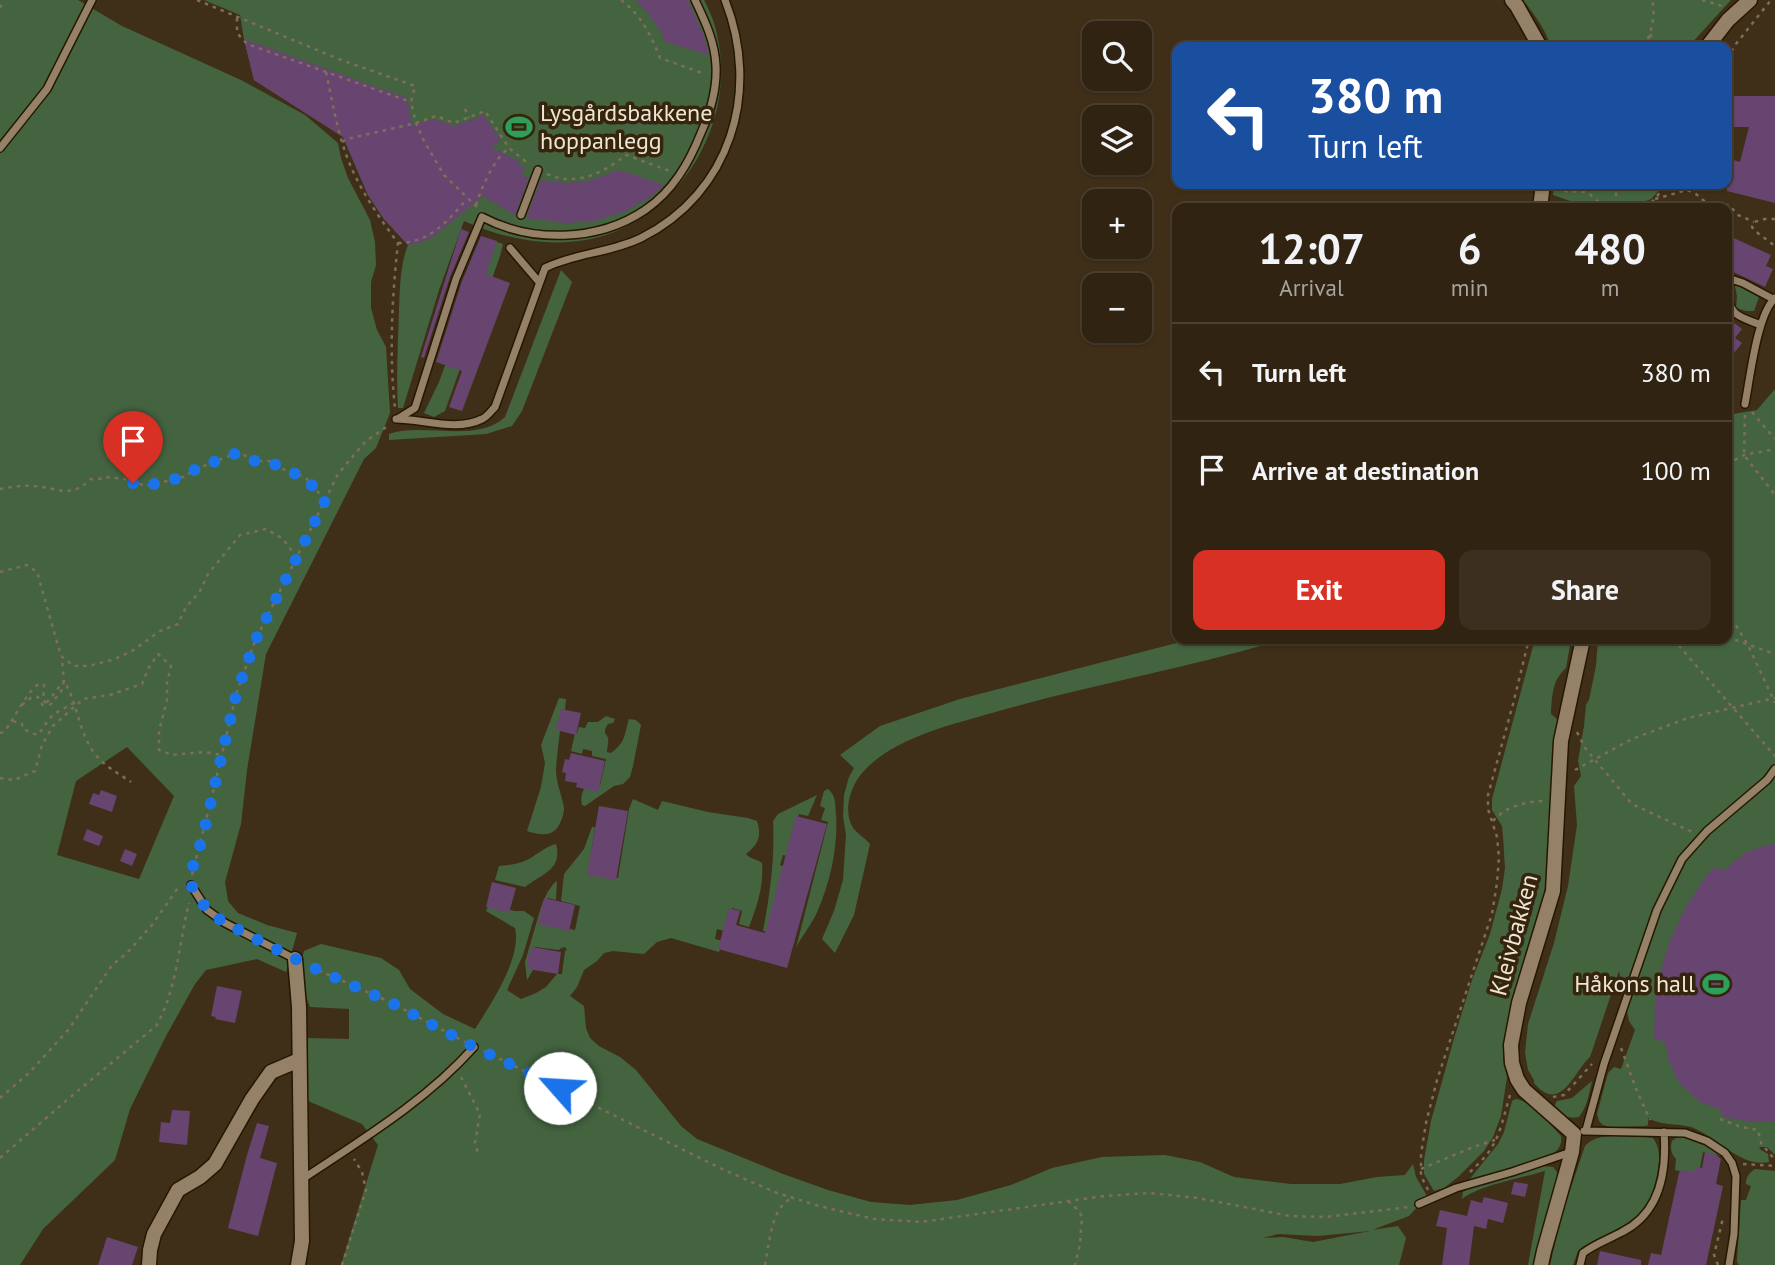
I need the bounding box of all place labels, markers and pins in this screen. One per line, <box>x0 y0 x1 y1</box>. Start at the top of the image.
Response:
place label: Lysgårdsbakkene hoppanlegg <box>540 97 712 156</box>
sports icon: Lysgårdsbakkene hoppanlegg <box>504 112 534 142</box>
pin <box>103 411 163 483</box>
place label: Håkons hall <box>1574 968 1695 999</box>
sports icon: Håkons hall <box>1701 969 1731 999</box>

